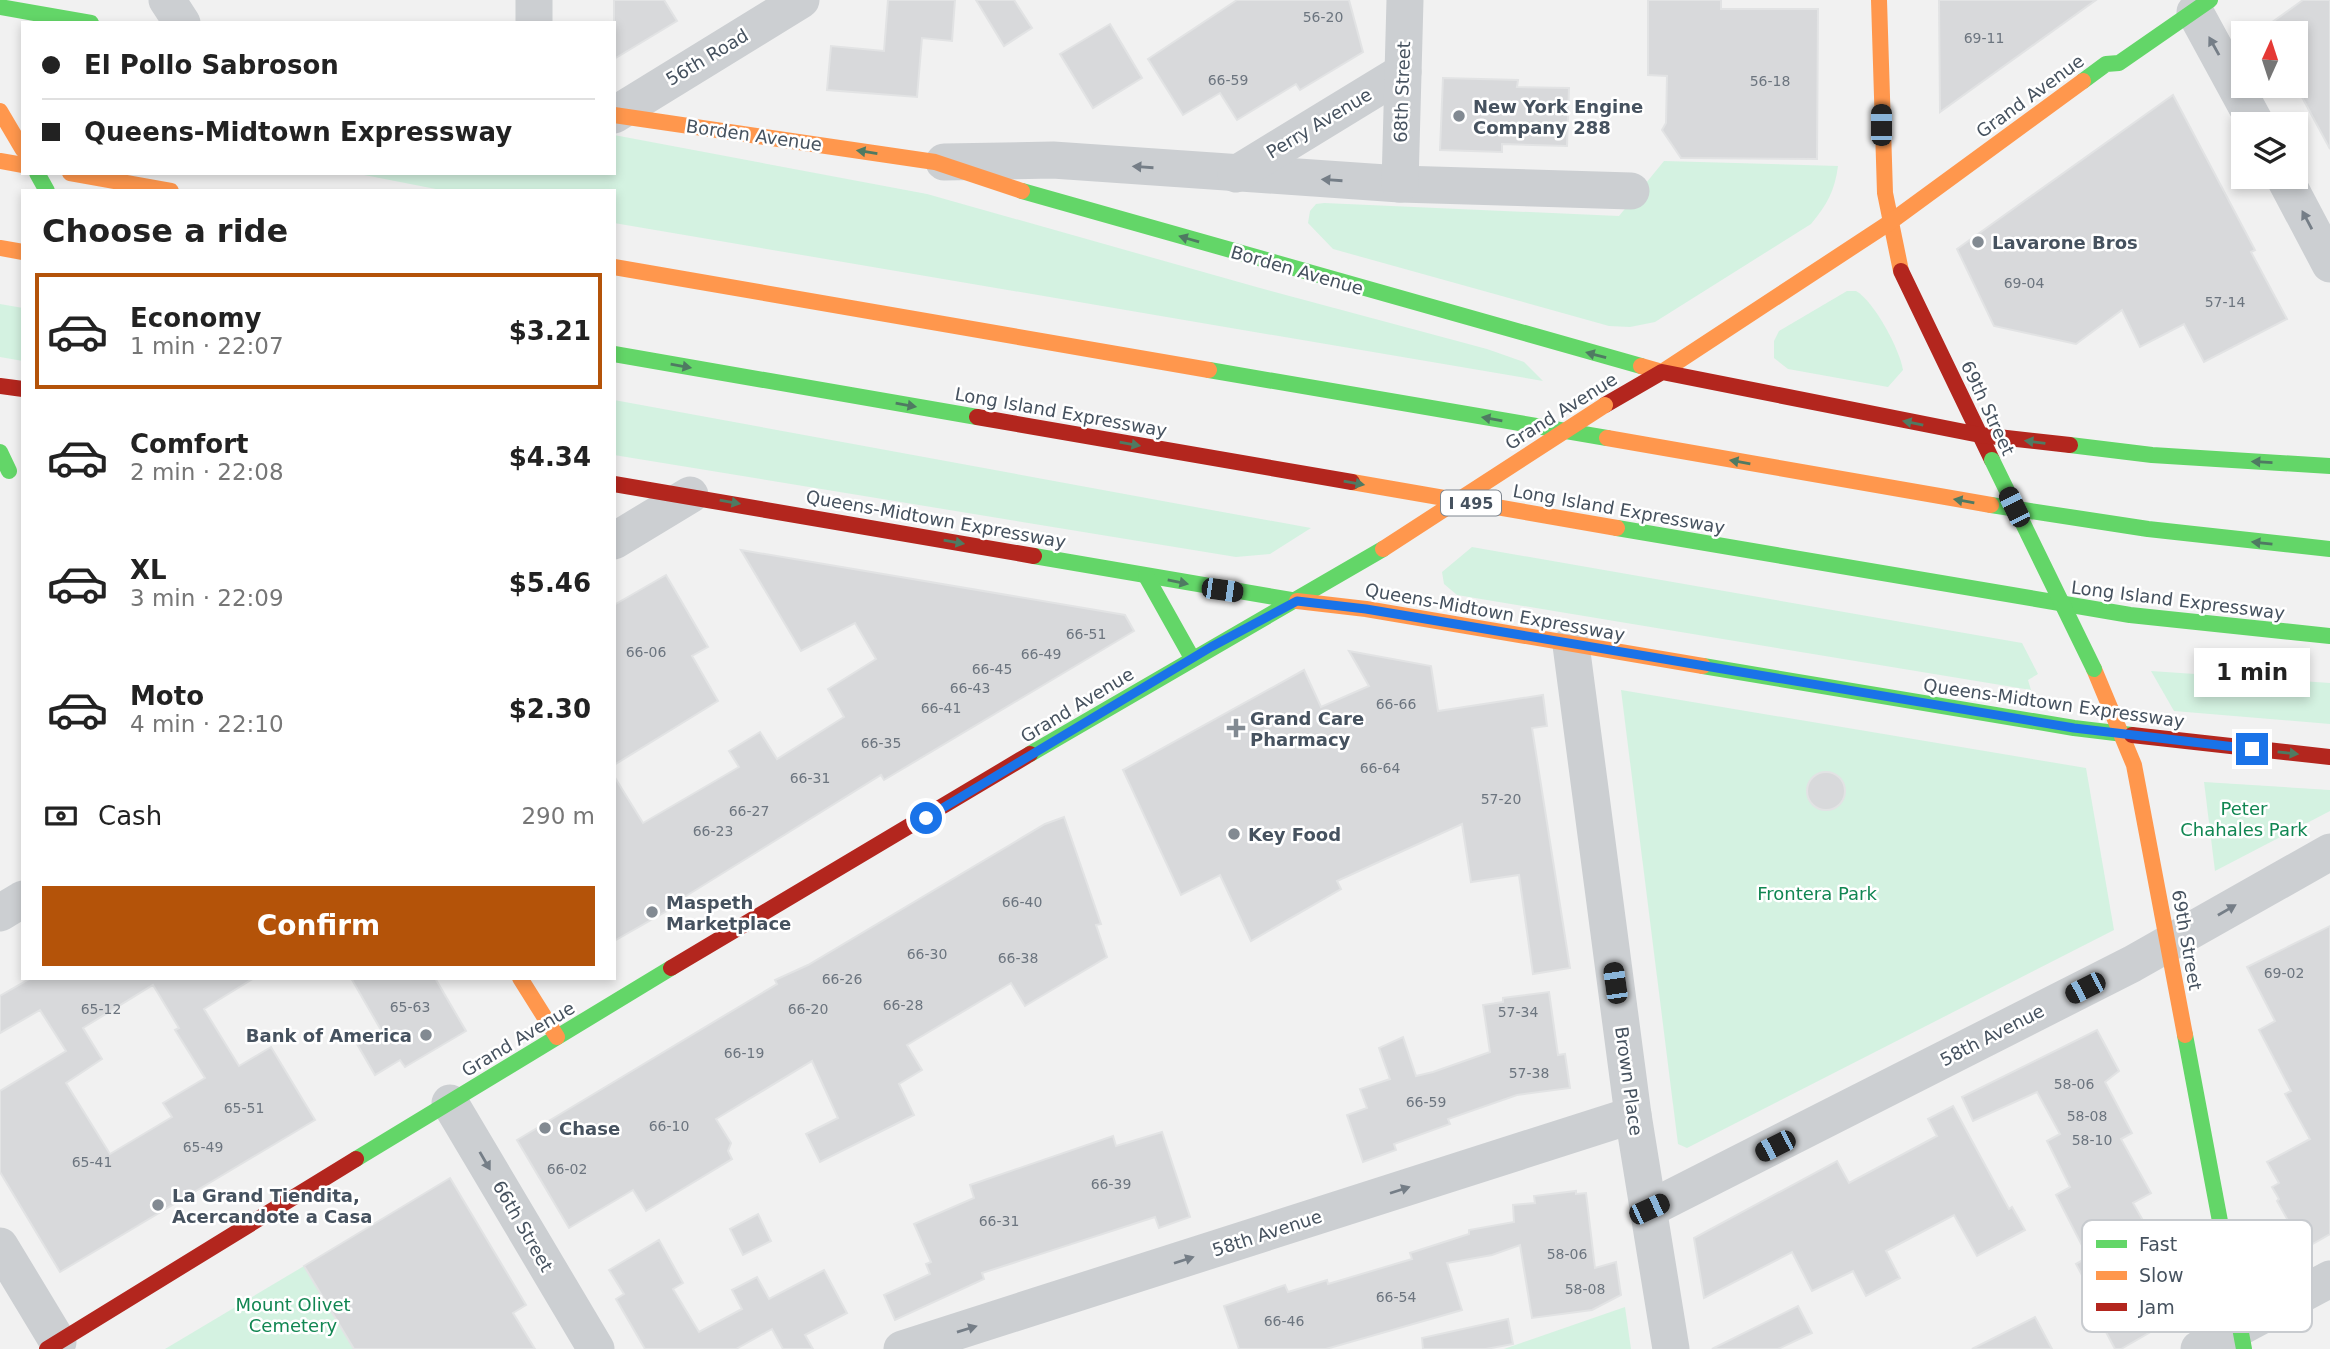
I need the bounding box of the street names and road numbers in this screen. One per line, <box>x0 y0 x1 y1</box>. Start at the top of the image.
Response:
street label: 56th Road <box>662 24 752 90</box>
street label: 68th Street <box>1390 41 1414 143</box>
street label: Grand Avenue <box>1972 50 2088 142</box>
street label: Perry Avenue <box>1263 83 1375 163</box>
street label: Borden Avenue <box>685 115 823 155</box>
street label: Borden Avenue <box>1228 241 1366 299</box>
street label: 69th Street <box>1957 357 2019 459</box>
street label: Grand Avenue <box>1501 368 1621 454</box>
street label: Long Island Expressway <box>953 383 1169 441</box>
street label: Long Island Expressway <box>1511 480 1727 538</box>
street label: Queens-Midtown Expressway <box>804 486 1068 552</box>
road number: I 495 <box>1441 490 1501 516</box>
street label: Long Island Expressway <box>2070 576 2286 624</box>
street label: Queens-Midtown Expressway <box>1363 579 1627 645</box>
street label: Grand Avenue <box>1017 663 1137 747</box>
street label: Queens-Midtown Expressway <box>1922 674 2186 732</box>
street label: 69th Street <box>2168 888 2206 992</box>
street label: Grand Avenue <box>458 997 578 1081</box>
street label: 58th Avenue <box>1936 1000 2048 1070</box>
street label: Brown Place <box>1611 1025 1647 1137</box>
street label: 66th Street <box>488 1177 558 1275</box>
street label: 58th Avenue <box>1210 1205 1324 1261</box>

